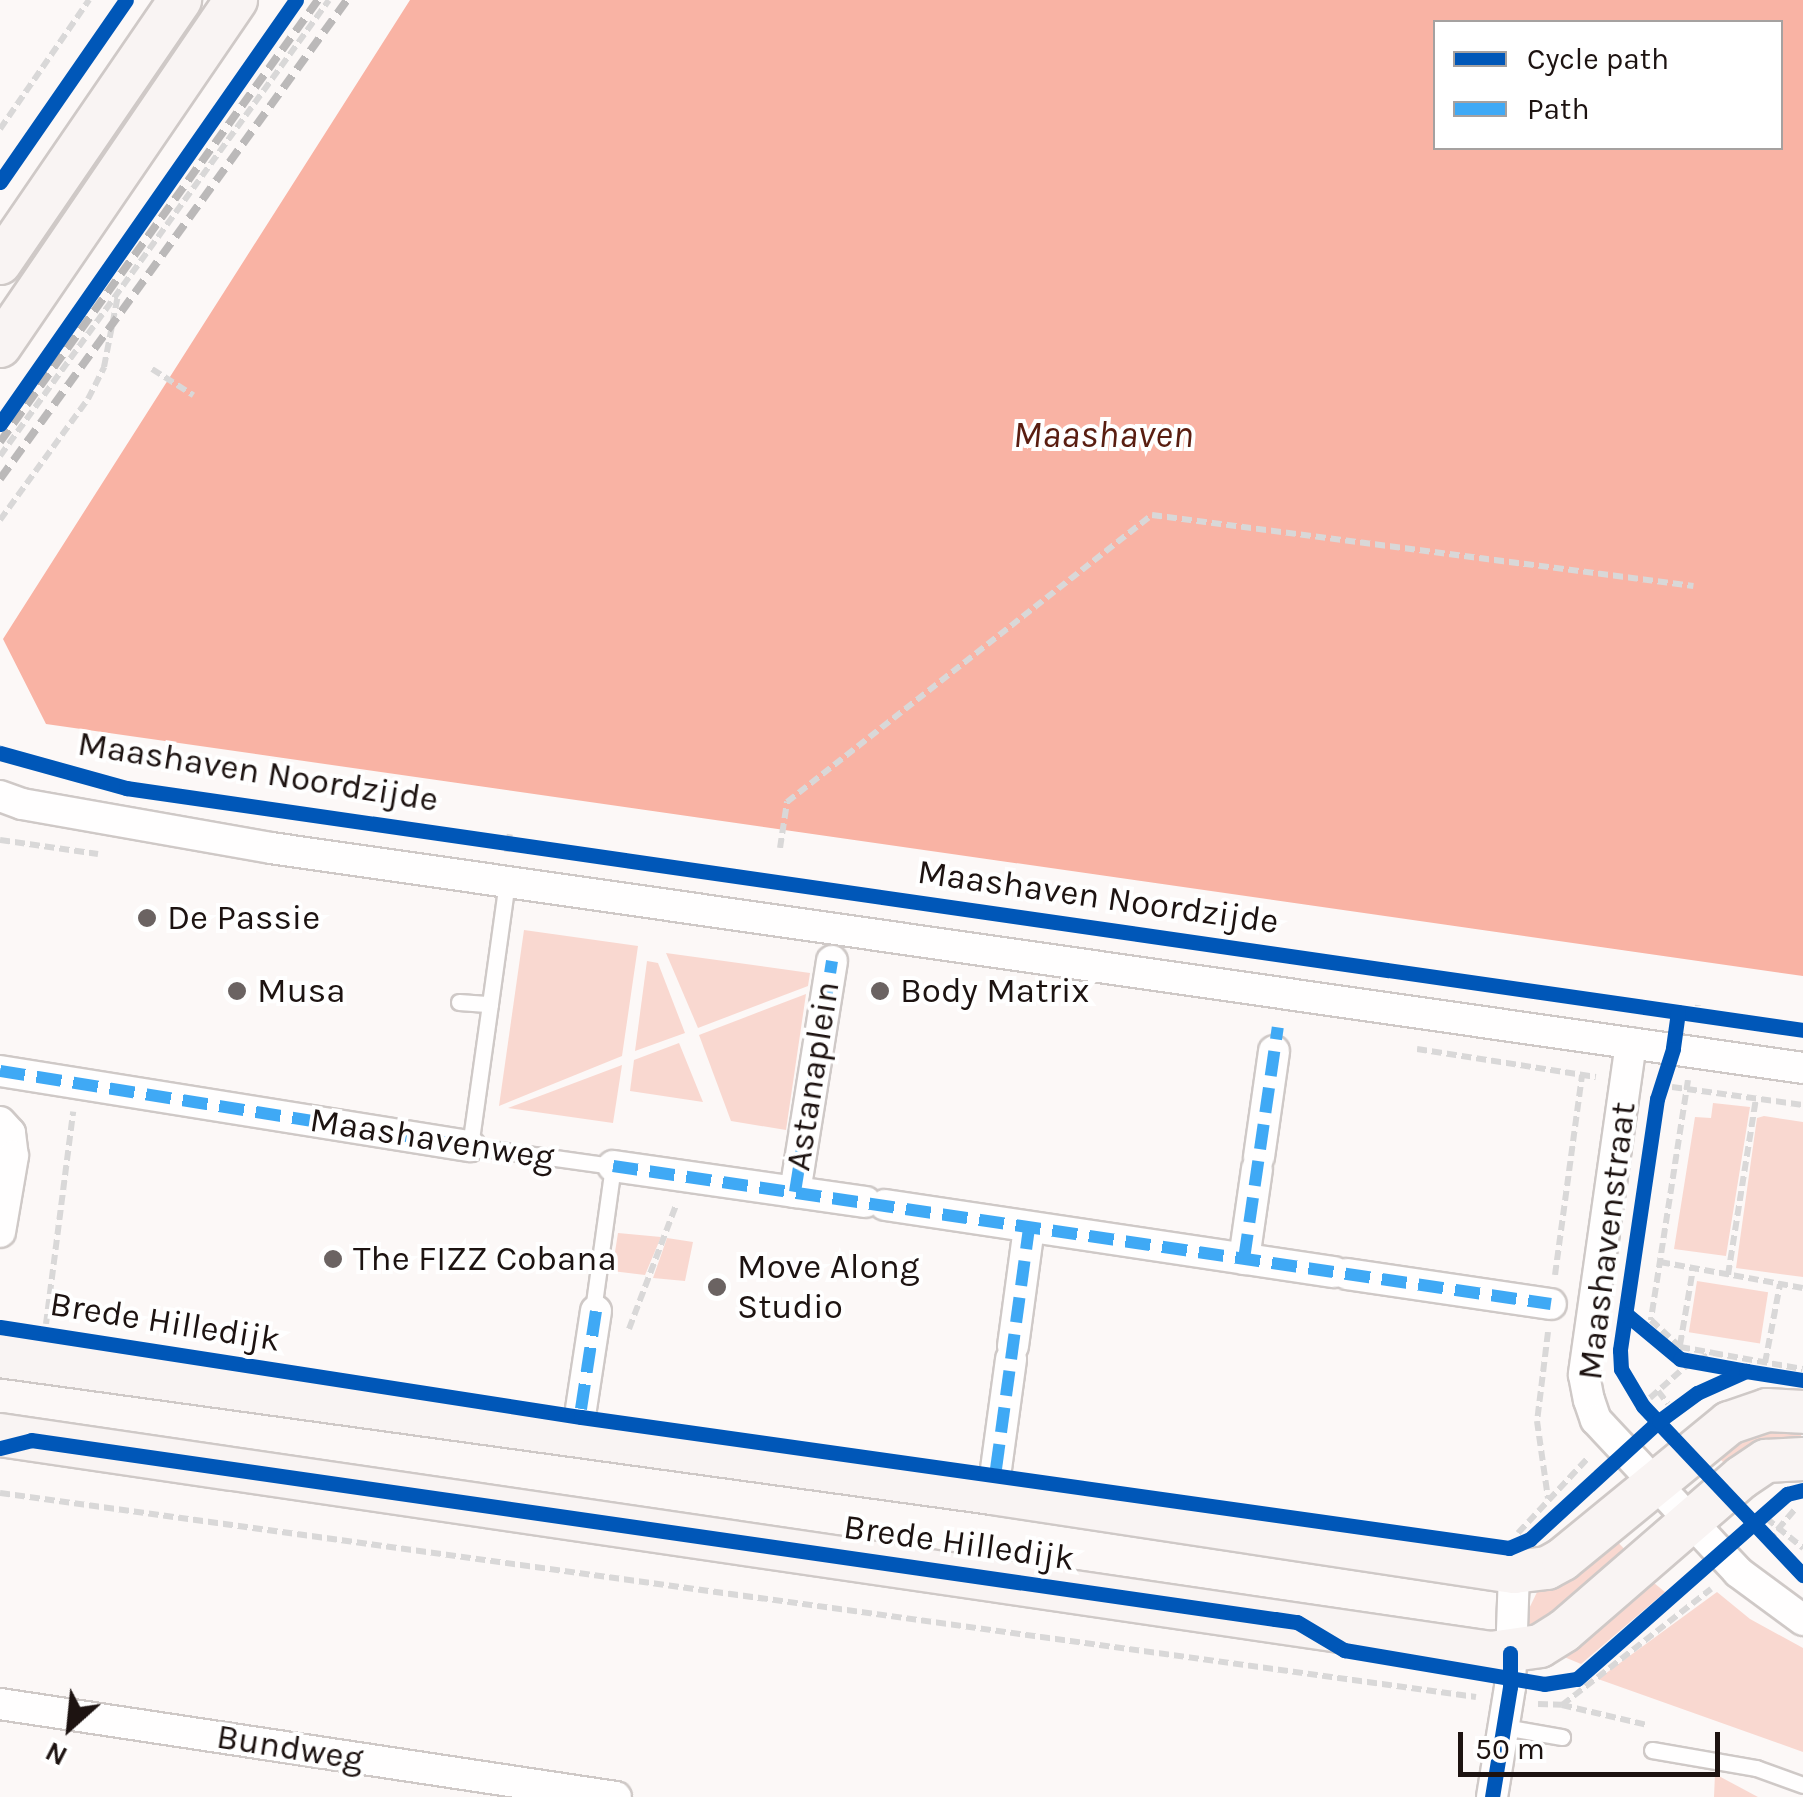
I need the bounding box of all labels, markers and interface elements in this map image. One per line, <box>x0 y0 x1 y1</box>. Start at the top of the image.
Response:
legend <box>1433 20 1783 150</box>
text: Cycle path <box>1527 41 1669 77</box>
text: Path <box>1527 91 1590 127</box>
water label: Maashaven <box>1013 412 1193 458</box>
street label: Maashaven Noordzijde <box>75 723 441 821</box>
street label: Maashaven Noordzijde <box>915 851 1281 943</box>
place label: De Passie <box>167 897 320 939</box>
marker: De Passie <box>136 907 158 929</box>
place label: Musa <box>257 970 345 1012</box>
place label: Body Matrix <box>900 970 1089 1012</box>
street label: Astanaplein <box>777 978 849 1174</box>
marker: Musa <box>226 980 248 1002</box>
marker: Body Matrix <box>869 980 891 1002</box>
street label: Maashavenweg <box>307 1099 557 1179</box>
street label: Maashavenstraat <box>1569 1100 1645 1382</box>
place label: The FIZZ Cobana <box>353 1238 617 1280</box>
place label: Move Along Studio <box>737 1246 920 1328</box>
marker: The FIZZ Cobana <box>322 1248 344 1270</box>
marker: Move Along Studio <box>706 1276 728 1298</box>
street label: Brede Hilledijk <box>47 1283 283 1361</box>
street label: Brede Hilledijk <box>841 1506 1077 1580</box>
north arrow <box>20 1677 120 1777</box>
scale bar <box>1463 1712 1726 1774</box>
street label: Bundweg <box>214 1716 366 1780</box>
text: 50 m <box>1475 1731 1545 1767</box>
text: N <box>40 1735 73 1773</box>

